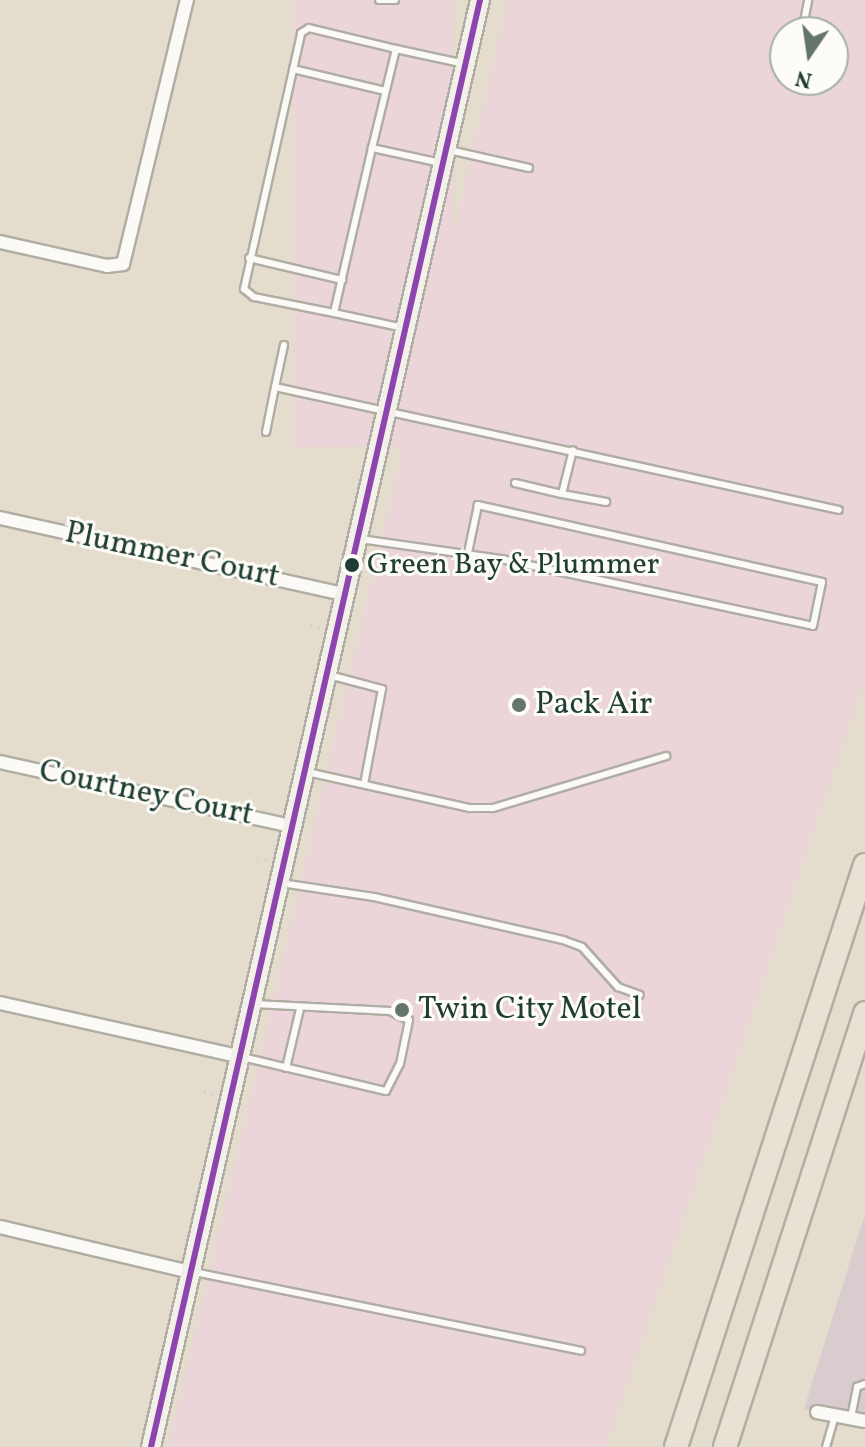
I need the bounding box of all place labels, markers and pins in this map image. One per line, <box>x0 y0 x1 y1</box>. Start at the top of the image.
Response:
place label: Green Bay & Plummer <box>367 547 660 583</box>
marker: Green Bay & Plummer <box>344 557 360 573</box>
place label: Pack Air <box>535 686 652 724</box>
marker: Pack Air <box>510 696 528 714</box>
place label: Twin City Motel <box>418 991 642 1029</box>
marker: Twin City Motel <box>393 1001 411 1019</box>

